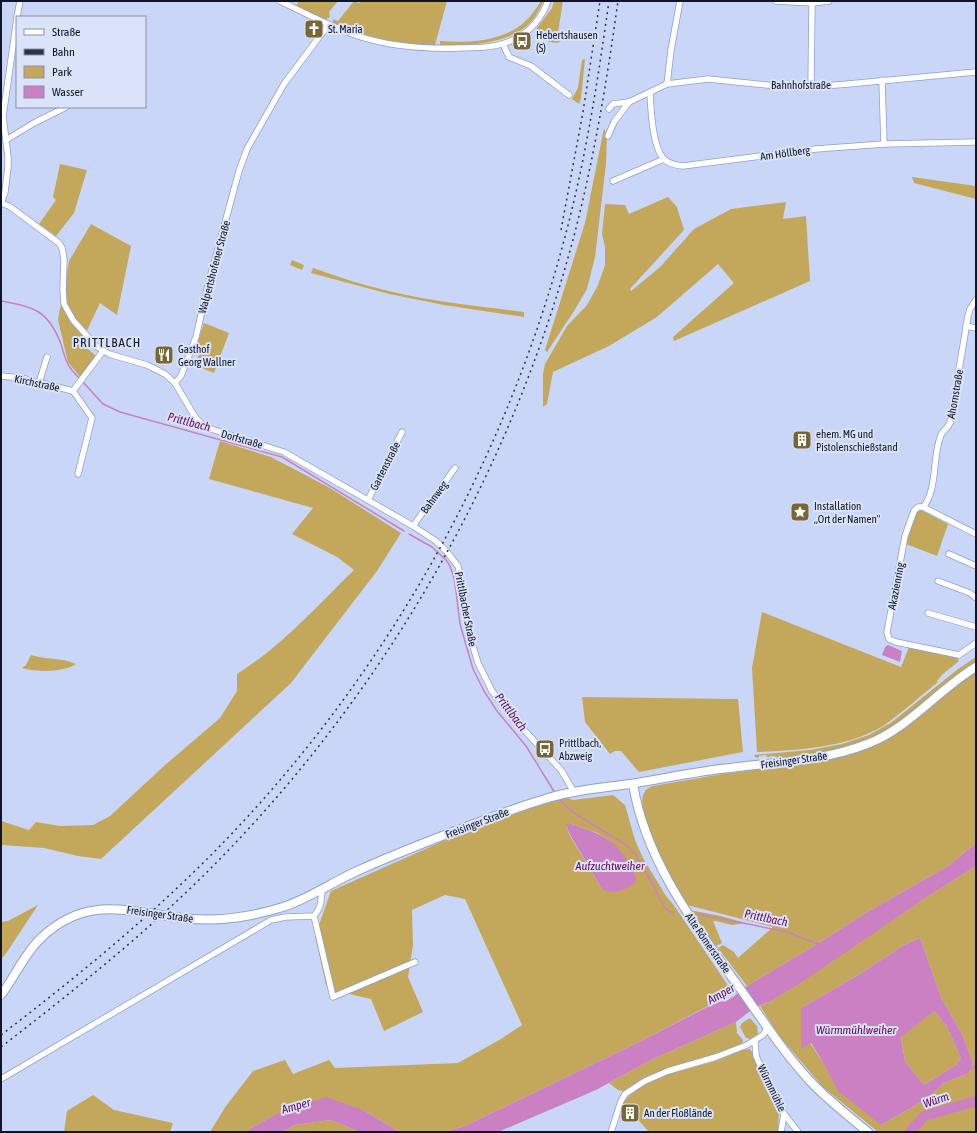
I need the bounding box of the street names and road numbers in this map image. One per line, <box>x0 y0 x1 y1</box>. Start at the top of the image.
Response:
street label: Bahnhofstraße <box>771 79 831 91</box>
street label: Am Höllberg <box>759 144 811 162</box>
street label: Walpertshofener Straße <box>196 219 232 315</box>
street label: Ahornstraße <box>945 368 965 420</box>
street label: Kirchstraße <box>13 372 61 394</box>
street label: Dorfstraße <box>220 427 264 451</box>
street label: Gartenstraße <box>368 440 402 492</box>
street label: Bahnweg <box>418 478 450 516</box>
street label: Akazienring <box>886 561 907 611</box>
street label: Prittlbacher Straße <box>453 571 479 647</box>
street label: Freisinger Straße <box>760 749 828 771</box>
street label: Freisinger Straße <box>444 805 510 841</box>
street label: Freisinger Straße <box>126 903 194 925</box>
street label: Alte Römerstraße <box>683 911 733 975</box>
street label: Würmmühle <box>756 1063 788 1113</box>

